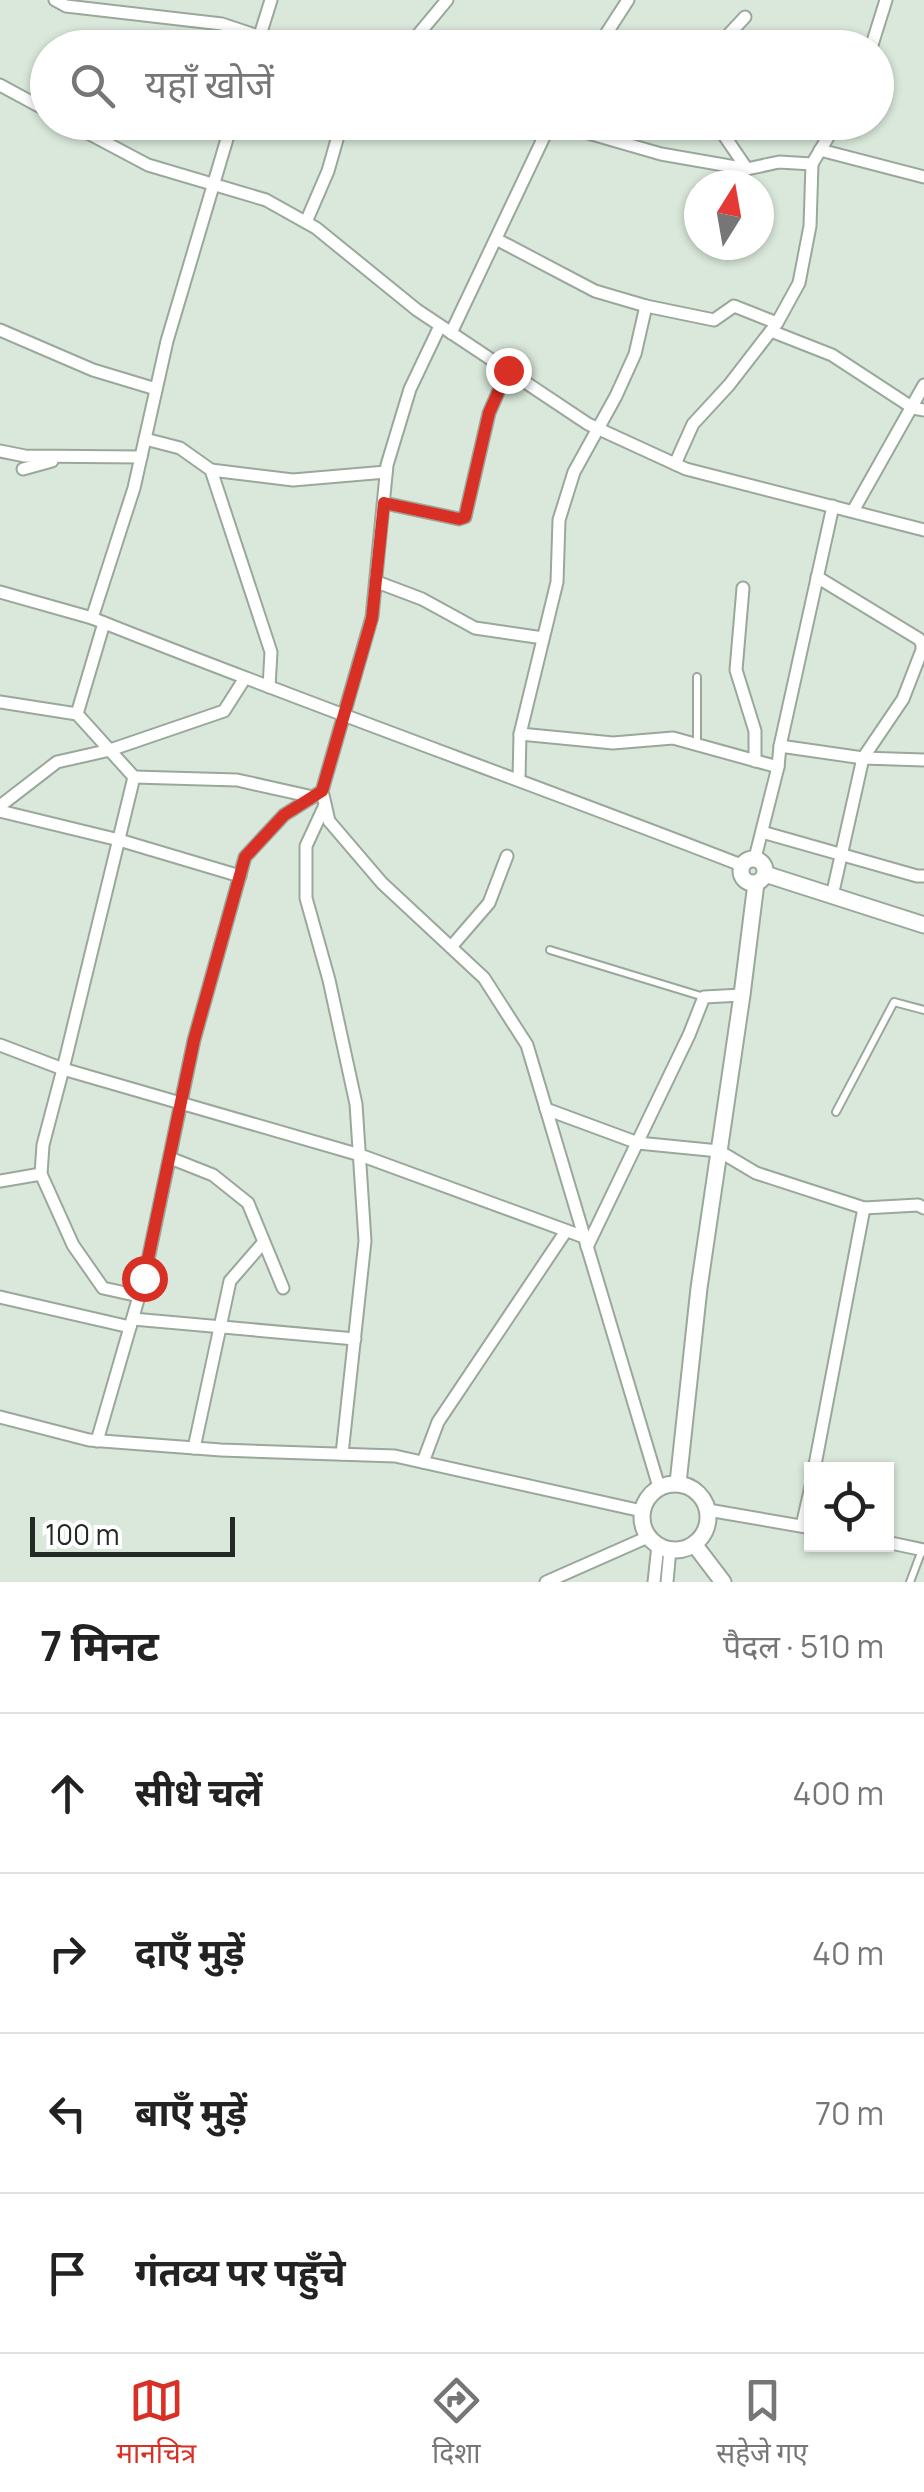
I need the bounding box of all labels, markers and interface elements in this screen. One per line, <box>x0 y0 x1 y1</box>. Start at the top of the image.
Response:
search box <box>30 30 894 140</box>
text: यहाँ खोजें <box>145 57 274 109</box>
icon: search <box>65 58 120 113</box>
north arrow <box>684 170 774 260</box>
route end <box>486 348 532 394</box>
route start <box>122 1256 168 1302</box>
map controls <box>804 1462 894 1552</box>
button: locate <box>804 1462 894 1552</box>
scale bar <box>30 1512 235 1556</box>
text: 100 m <box>45 1515 119 1553</box>
text: 7 मिनट <box>40 1616 159 1674</box>
text: पैदल · 510 m <box>723 1624 884 1668</box>
text: सीधे चलें <box>135 1765 262 1817</box>
icon: ahead <box>40 1766 95 1821</box>
text: 400 m <box>793 1771 884 1815</box>
text: दाएँ मुड़ें <box>135 1925 245 1977</box>
icon: right <box>40 1926 95 1981</box>
text: 40 m <box>812 1931 884 1975</box>
text: बाएँ मुड़ें <box>135 2085 247 2137</box>
icon: left <box>40 2086 95 2141</box>
text: 70 m <box>815 2091 884 2135</box>
text: गंतव्य पर पहुँचे <box>135 2245 346 2297</box>
icon: arrive <box>40 2246 95 2301</box>
tab: मानचित्र <box>116 2373 196 2474</box>
tab: दिशा <box>429 2373 484 2474</box>
tab: सहेजे गए <box>716 2373 808 2474</box>

